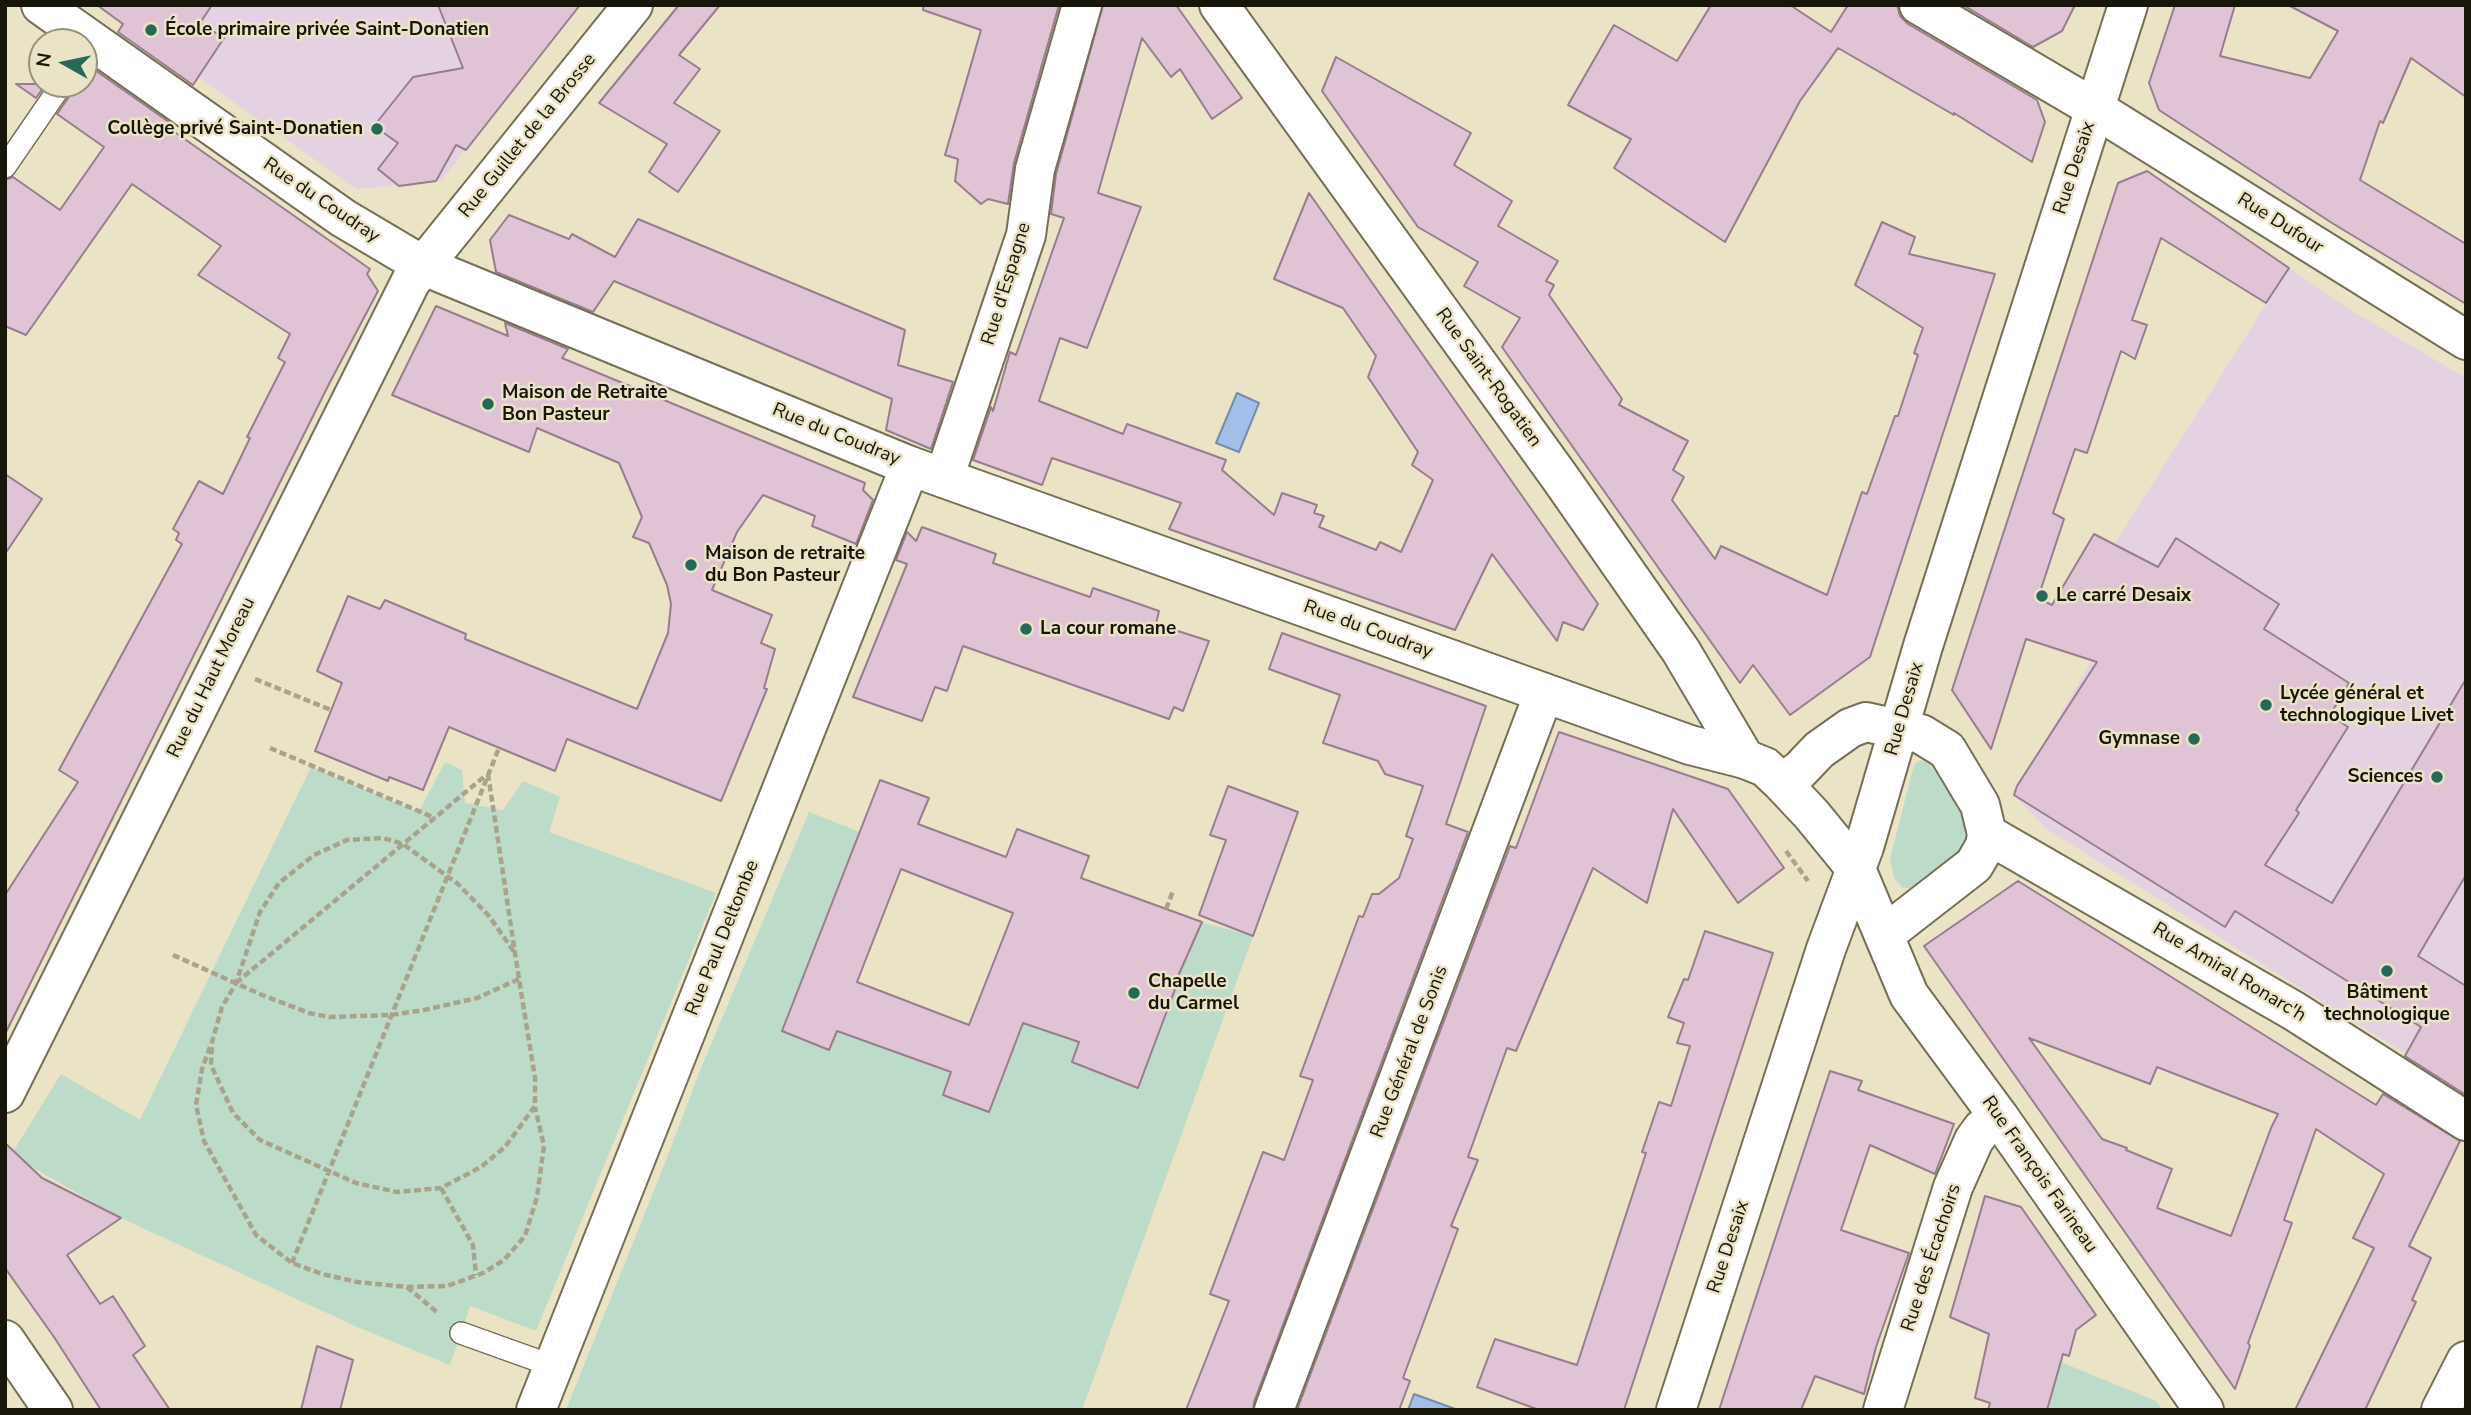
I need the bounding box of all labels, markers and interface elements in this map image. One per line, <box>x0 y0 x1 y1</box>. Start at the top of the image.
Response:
place label: École primaire privée Saint-Donatien <box>165 19 489 41</box>
marker: École primaire privée Saint-Donatien <box>143 22 159 38</box>
north arrow <box>28 28 98 98</box>
street label: Rue Guillet de la Brosse <box>455 49 601 223</box>
text: N <box>30 51 58 69</box>
place label: Collège privé Saint-Donatien <box>107 118 363 140</box>
street label: Rue Desaix <box>2049 119 2101 217</box>
marker: Collège privé Saint-Donatien <box>369 121 385 137</box>
street label: Rue du Coudray <box>258 154 384 248</box>
street label: Rue Dufour <box>2233 189 2327 259</box>
street label: Rue d'Espagne <box>978 220 1036 348</box>
street label: Rue Saint-Rogatien <box>1430 304 1546 452</box>
place label: Maison de Retraite Bon Pasteur <box>502 382 667 426</box>
marker: Maison de Retraite Bon Pasteur <box>480 396 496 412</box>
street label: Rue du Coudray <box>769 399 903 471</box>
place label: Maison de retraite du Bon Pasteur <box>705 543 865 587</box>
marker: Maison de retraite du Bon Pasteur <box>683 557 699 573</box>
place label: Le carré Desaix <box>2056 585 2191 607</box>
marker: Le carré Desaix <box>2034 588 2050 604</box>
street label: Rue du Haut Moreau <box>163 594 261 762</box>
street label: Rue du Coudray <box>1300 596 1436 664</box>
place label: La cour romane <box>1040 618 1176 640</box>
marker: La cour romane <box>1018 621 1034 637</box>
street label: Rue Desaix <box>1881 660 1929 758</box>
place label: Lycée général et technologique Livet <box>2280 683 2454 727</box>
marker: Lycée général et technologique Livet <box>2258 697 2274 713</box>
place label: Gymnase <box>2098 728 2180 750</box>
marker: Gymnase <box>2186 731 2202 747</box>
place label: Sciences <box>2347 766 2423 788</box>
marker: Sciences <box>2429 769 2445 785</box>
street label: Rue Paul Deltombe <box>681 857 765 1019</box>
street label: Rue Amiral Ronarc'h <box>2148 918 2310 1028</box>
street label: Rue Général de Sonis <box>1367 962 1453 1142</box>
marker: Bâtiment technologique <box>2379 963 2395 979</box>
place label: Chapelle du Carmel <box>1148 971 1239 1015</box>
place label: Bâtiment technologique <box>2324 982 2450 1026</box>
marker: Chapelle du Carmel <box>1126 985 1142 1001</box>
street label: Rue François Farineau <box>1976 1092 2102 1258</box>
street label: Rue des Écachoirs <box>1897 1181 1967 1335</box>
street label: Rue Desaix <box>1703 1198 1755 1296</box>

